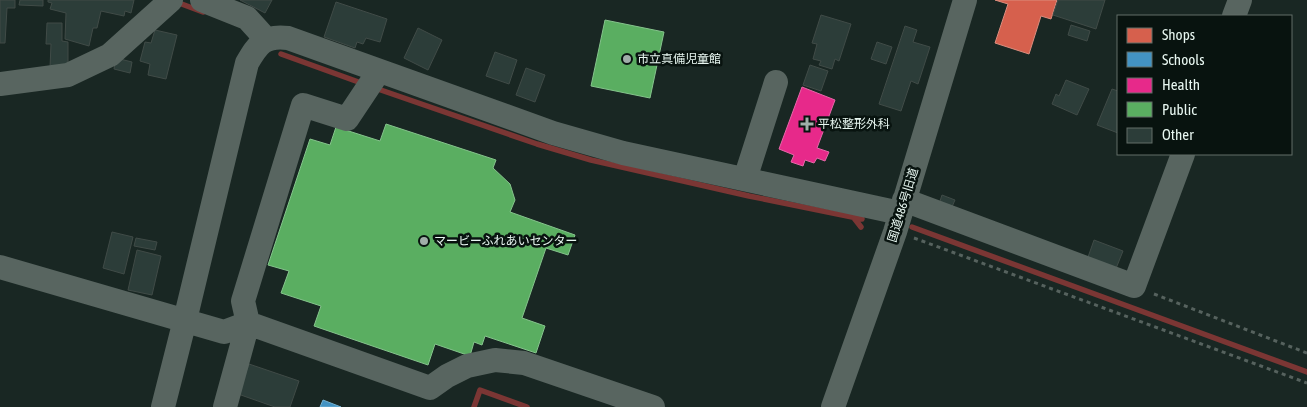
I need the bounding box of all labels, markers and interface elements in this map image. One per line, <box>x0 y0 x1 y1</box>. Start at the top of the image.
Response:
legend <box>1117 15 1292 155</box>
text: Shops <box>1162 26 1195 43</box>
text: Schools <box>1162 51 1205 68</box>
place label: 市立真備児童館 <box>637 52 721 66</box>
marker: 市立真備児童館 <box>621 53 633 65</box>
text: Health <box>1162 76 1200 93</box>
text: Public <box>1162 101 1197 118</box>
marker: 平松整形外科 <box>800 117 814 131</box>
place label: 平松整形外科 <box>818 117 890 131</box>
text: Other <box>1162 126 1194 143</box>
street label: 国道486号旧道 <box>885 166 921 244</box>
place label: マービーふれあいセンター <box>434 234 578 248</box>
marker: マービーふれあいセンター <box>418 235 430 247</box>

